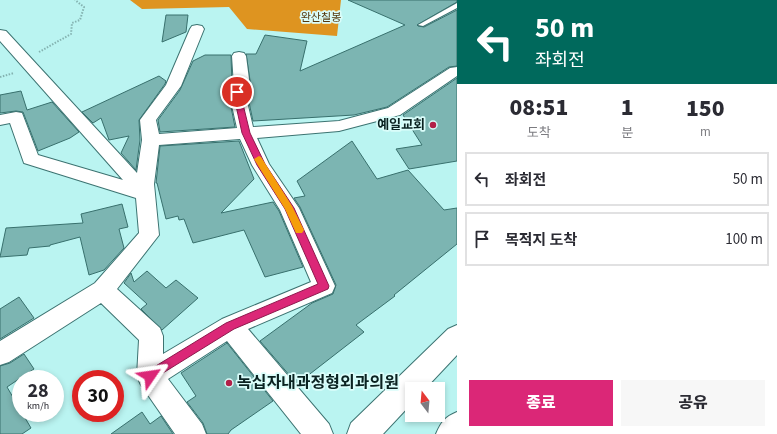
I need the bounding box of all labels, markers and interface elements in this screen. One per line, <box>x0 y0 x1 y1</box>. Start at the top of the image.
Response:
text: 50 m <box>535 8 594 48</box>
park label: 완산칠봉 <box>301 10 341 25</box>
icon: left <box>469 16 521 68</box>
text: 좌회전 <box>535 48 585 73</box>
pin <box>220 75 254 109</box>
icon: arrive <box>226 81 248 103</box>
text: 08:51 <box>510 90 568 125</box>
text: 1 <box>621 90 634 125</box>
text: 150 <box>686 91 725 126</box>
place label: 예일교회 <box>377 116 425 134</box>
marker: 예일교회 <box>428 120 438 130</box>
text: m <box>700 123 711 141</box>
text: 도착 <box>527 124 551 142</box>
text: 분 <box>621 124 633 142</box>
icon: left <box>471 168 493 190</box>
text: 50 m <box>733 169 763 190</box>
text: 좌회전 <box>505 170 546 191</box>
icon: arrive <box>471 228 493 250</box>
text: 100 m <box>725 229 763 250</box>
text: 목적지 도착 <box>505 230 577 251</box>
position arrow <box>129 355 171 397</box>
speed limit sign: 30 <box>72 370 124 422</box>
place label: 녹십자내과정형외과의원 <box>237 372 399 394</box>
text: 28 <box>27 377 49 405</box>
marker: 녹십자내과정형외과의원 <box>224 378 234 388</box>
button: 종료 <box>469 380 613 426</box>
button: 공유 <box>621 380 765 426</box>
north arrow <box>405 382 445 422</box>
map controls <box>405 382 445 422</box>
text: km/h <box>27 399 49 413</box>

